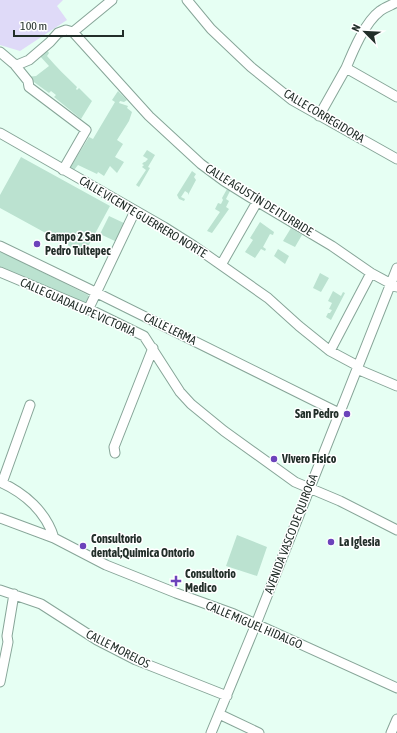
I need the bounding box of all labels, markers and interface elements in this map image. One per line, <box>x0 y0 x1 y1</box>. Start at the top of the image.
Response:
scale bar <box>14 12 123 38</box>
north arrow <box>345 12 385 52</box>
text: 100 m <box>20 19 47 33</box>
text: N <box>349 23 363 33</box>
street label: CALLE CORREGIDORA <box>281 86 367 146</box>
street label: CALLE AGUSTÍN DE ITURBIDE <box>203 161 315 239</box>
street label: CALLE VICENTE GUERRERO NORTE <box>77 173 209 261</box>
place label: Campo 2 San Pedro Tultepec <box>45 230 111 258</box>
marker: Campo 2 San Pedro Tultepec <box>32 239 42 249</box>
street label: CALLE GUADALUPE VICTORIA <box>18 275 138 339</box>
street label: CALLE LERMA <box>141 310 199 348</box>
place label: San Pedro <box>295 407 339 421</box>
marker: San Pedro <box>342 409 352 419</box>
place label: Vivero Fisico <box>281 452 337 466</box>
marker: Vivero Fisico <box>269 454 279 464</box>
street label: AVENIDA VASCO DE QUIROGA <box>262 472 320 596</box>
place label: Consultorio dental;Quimica Ontorio <box>91 532 195 560</box>
place label: La Iglesia <box>339 535 381 549</box>
marker: La Iglesia <box>326 537 336 547</box>
marker: Consultorio dental;Quimica Ontorio <box>78 541 88 551</box>
place label: Consultorio Medico <box>185 567 236 595</box>
marker: Consultorio Medico <box>170 575 182 587</box>
street label: CALLE MIGUEL HIDALGO <box>204 598 304 652</box>
street label: CALLE MORELOS <box>84 627 152 671</box>

